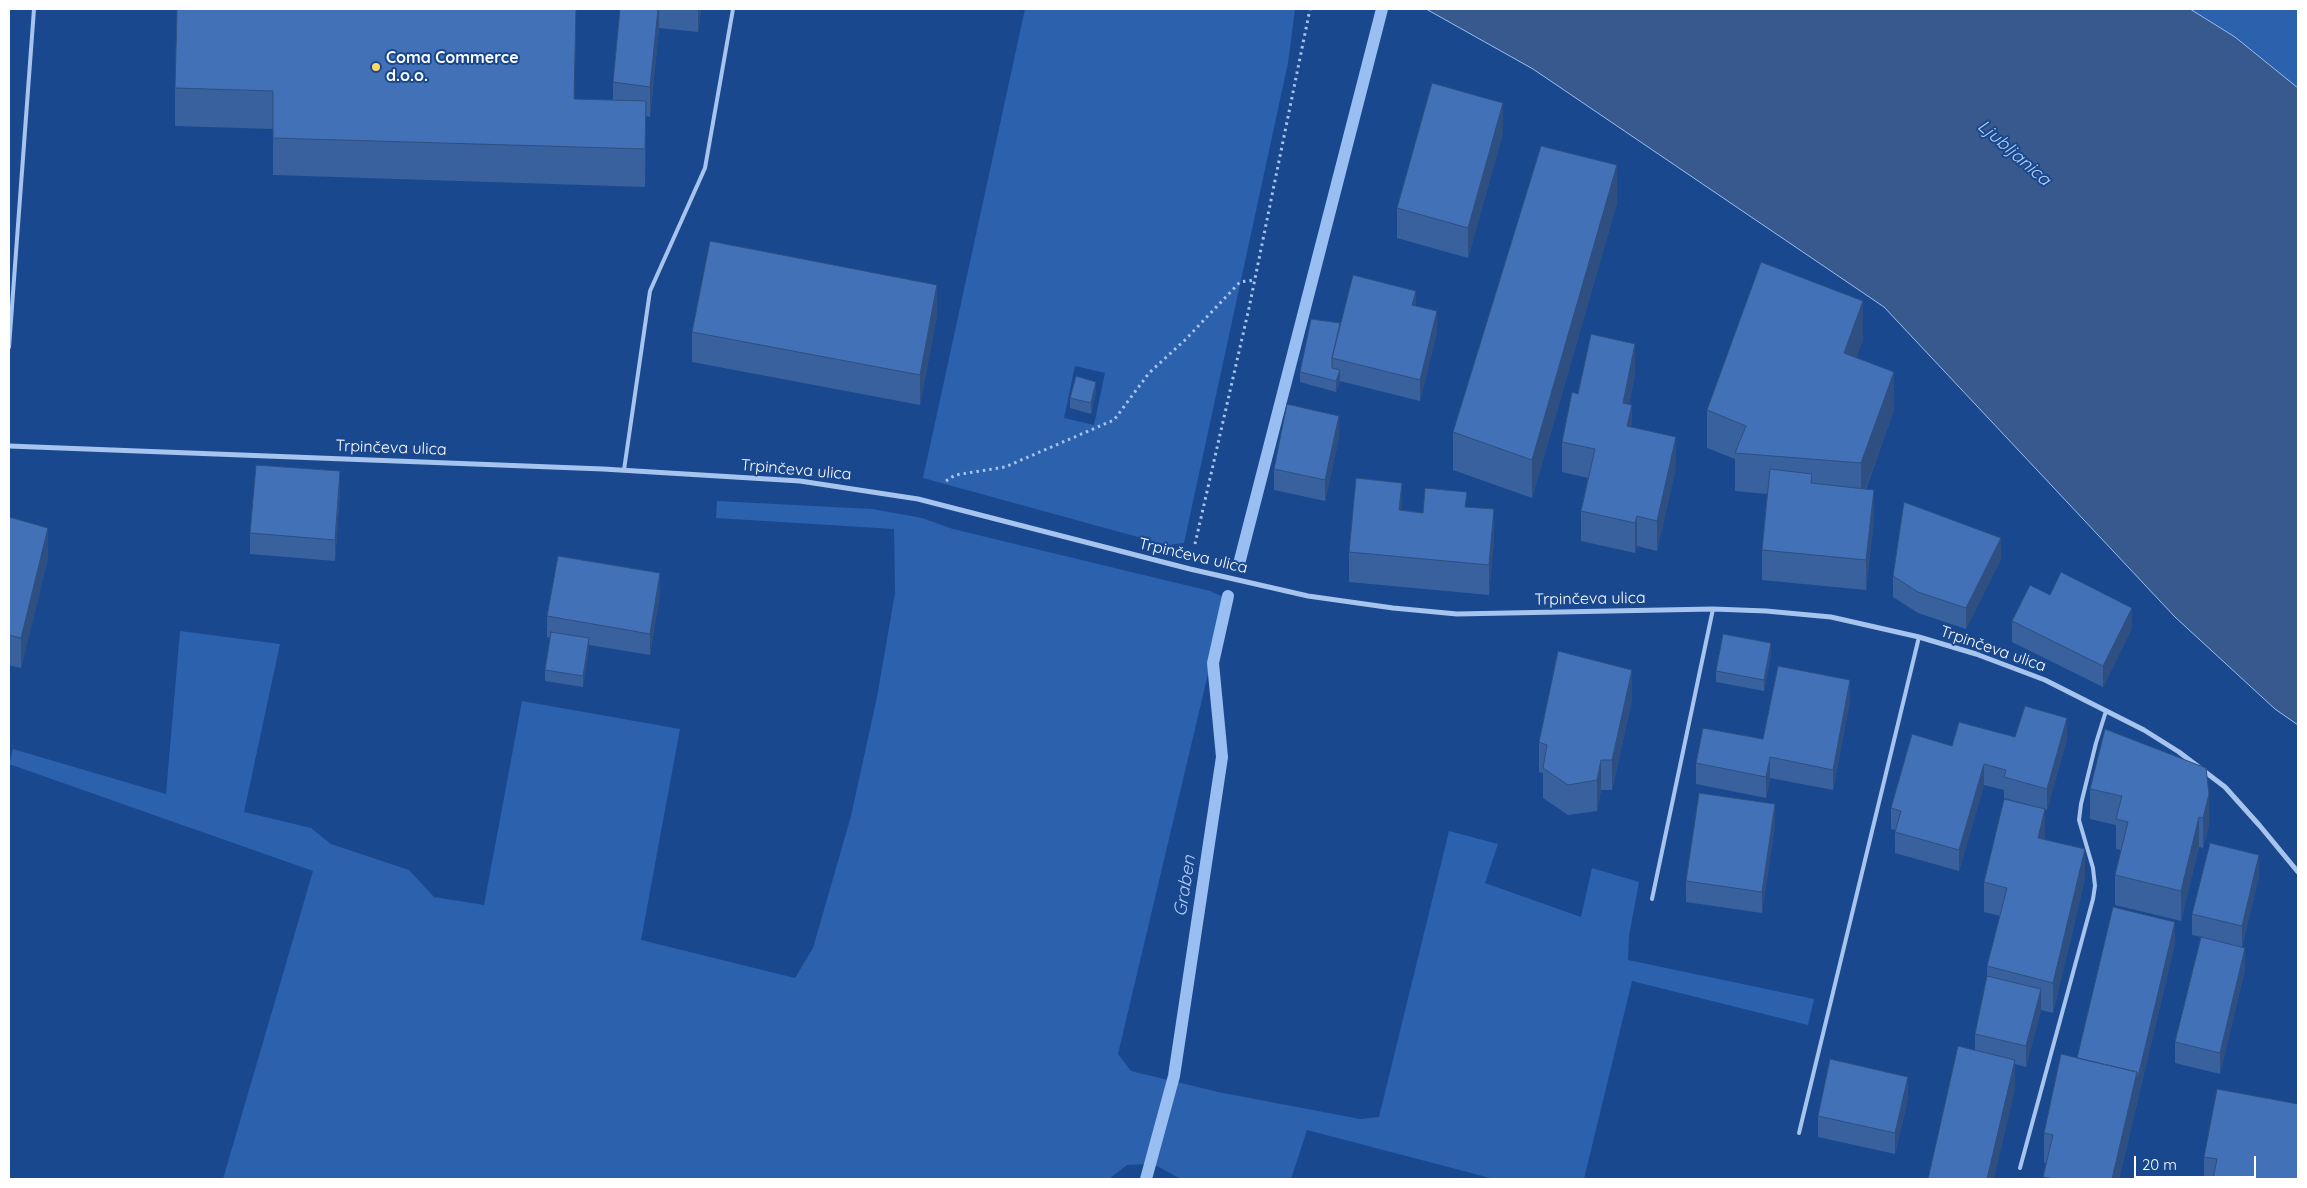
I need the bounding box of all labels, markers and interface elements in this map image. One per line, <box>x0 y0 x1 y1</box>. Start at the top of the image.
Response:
place label: Coma Commerce d.o.o. <box>386 48 519 86</box>
marker: Coma Commerce d.o.o. <box>370 61 382 73</box>
water label: Ljubljanica <box>1973 115 2055 191</box>
street label: Trpinčeva ulica <box>335 436 447 460</box>
street label: Trpinčeva ulica <box>740 456 852 484</box>
street label: Trpinčeva ulica <box>1137 534 1249 578</box>
street label: Trpinčeva ulica <box>1534 588 1646 610</box>
street label: Trpinčeva ulica <box>1937 622 2049 676</box>
water label: Graben <box>1170 854 1200 918</box>
scale bar <box>2137 1146 2260 1178</box>
text: 20 m <box>2142 1155 2177 1174</box>

